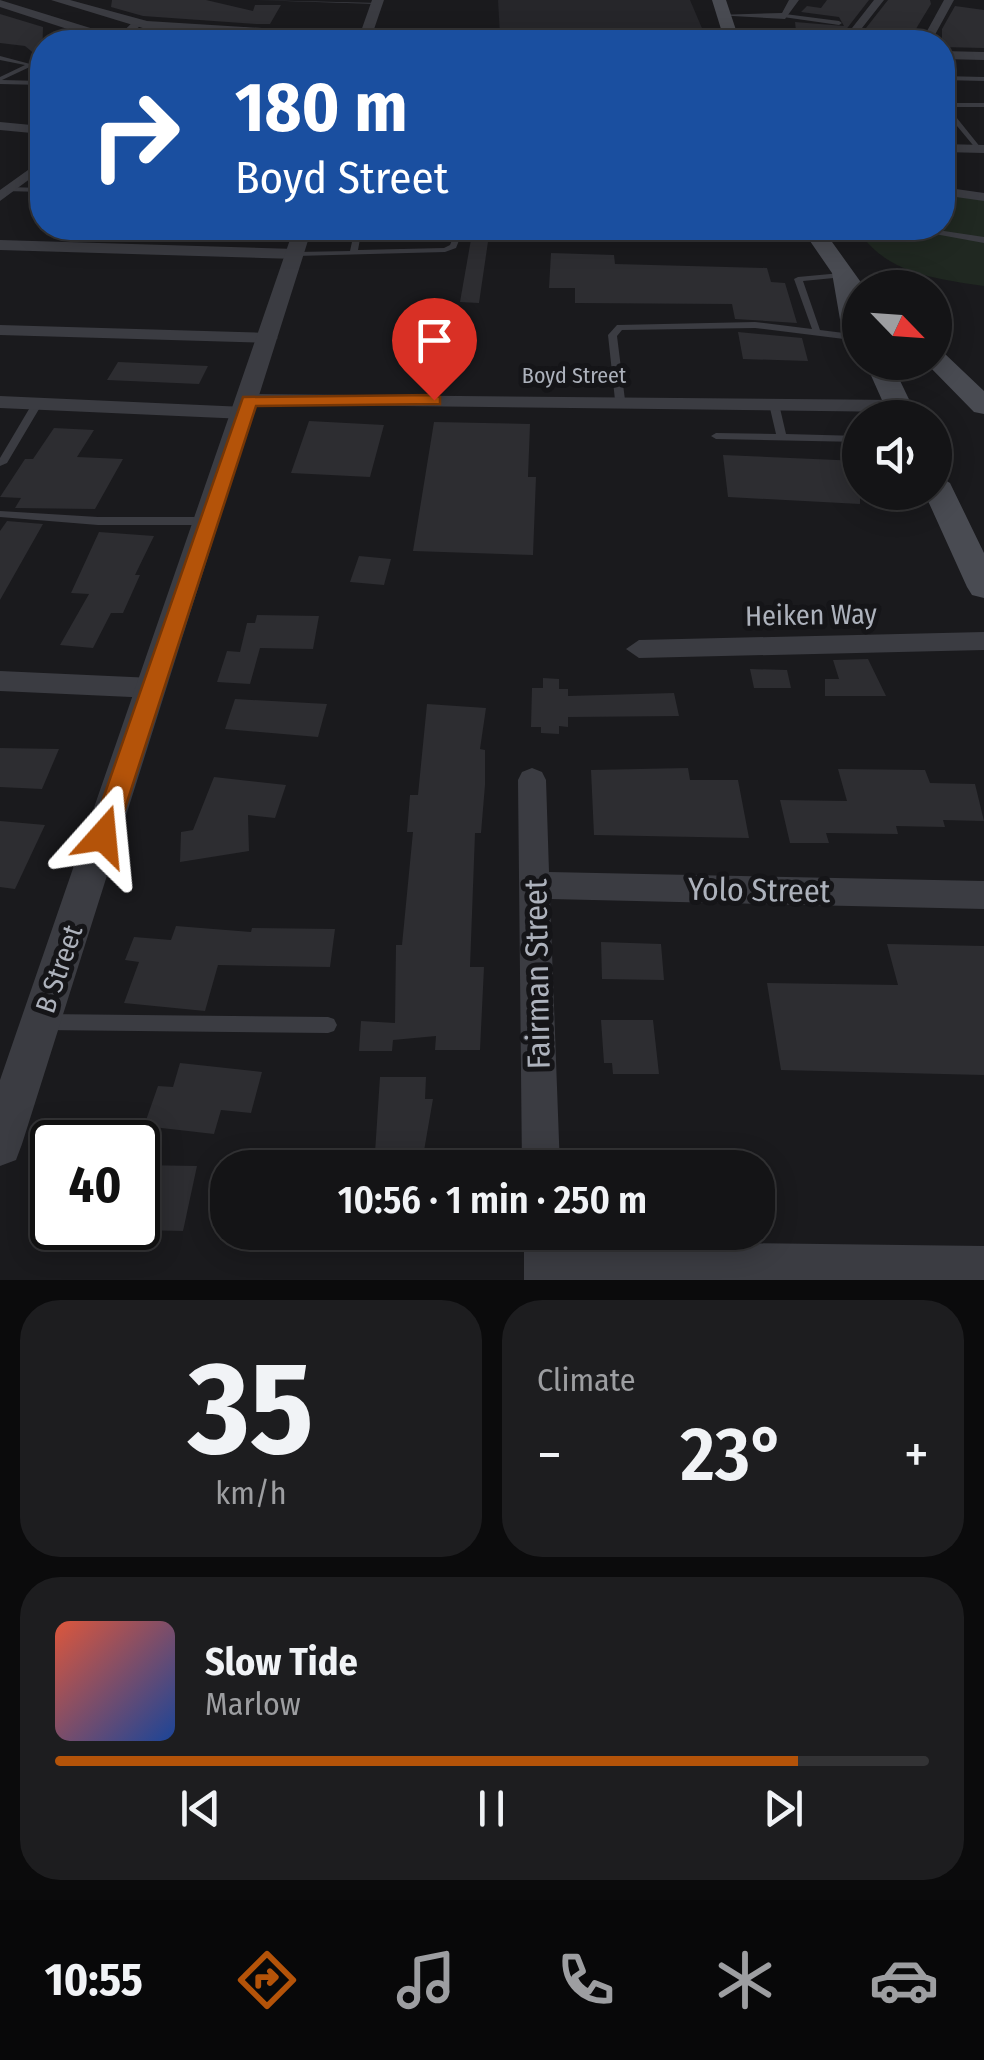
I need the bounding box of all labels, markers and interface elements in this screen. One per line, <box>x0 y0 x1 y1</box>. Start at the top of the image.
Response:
text: 180 m <box>235 66 408 150</box>
icon: right <box>70 70 200 200</box>
text: Boyd Street <box>235 151 448 205</box>
north arrow <box>842 270 952 380</box>
map controls <box>842 270 952 510</box>
pin <box>392 298 477 401</box>
icon: arrive <box>407 313 462 368</box>
street label: Boyd Street <box>522 362 627 389</box>
button: sound <box>842 400 952 510</box>
street label: Heiken Way <box>745 597 878 633</box>
position arrow <box>51 784 155 888</box>
street label: Yolo Street <box>688 870 831 910</box>
street label: Fairman Street <box>516 878 558 1070</box>
street label: B Street <box>29 920 90 1017</box>
speed limit sign: 40 <box>30 1120 160 1250</box>
text: 10:56 · 1 min · 250 m <box>338 1177 647 1223</box>
text: 35 <box>188 1331 314 1487</box>
text: Climate <box>537 1361 636 1399</box>
text: 23° <box>681 1410 785 1500</box>
text: − <box>537 1422 562 1488</box>
text: + <box>904 1422 929 1488</box>
text: km/h <box>215 1474 287 1512</box>
text: Slow Tide <box>205 1639 358 1685</box>
text: Marlow <box>205 1685 301 1723</box>
icon: previous <box>173 1781 228 1836</box>
icon: pause <box>464 1781 519 1836</box>
icon: next <box>756 1781 811 1836</box>
icon: directions <box>232 1945 302 2015</box>
icon: music <box>391 1945 461 2015</box>
icon: phone <box>551 1945 621 2015</box>
icon: climate <box>710 1945 780 2015</box>
icon: car <box>869 1945 939 2015</box>
text: 10:55 <box>45 1953 143 2007</box>

